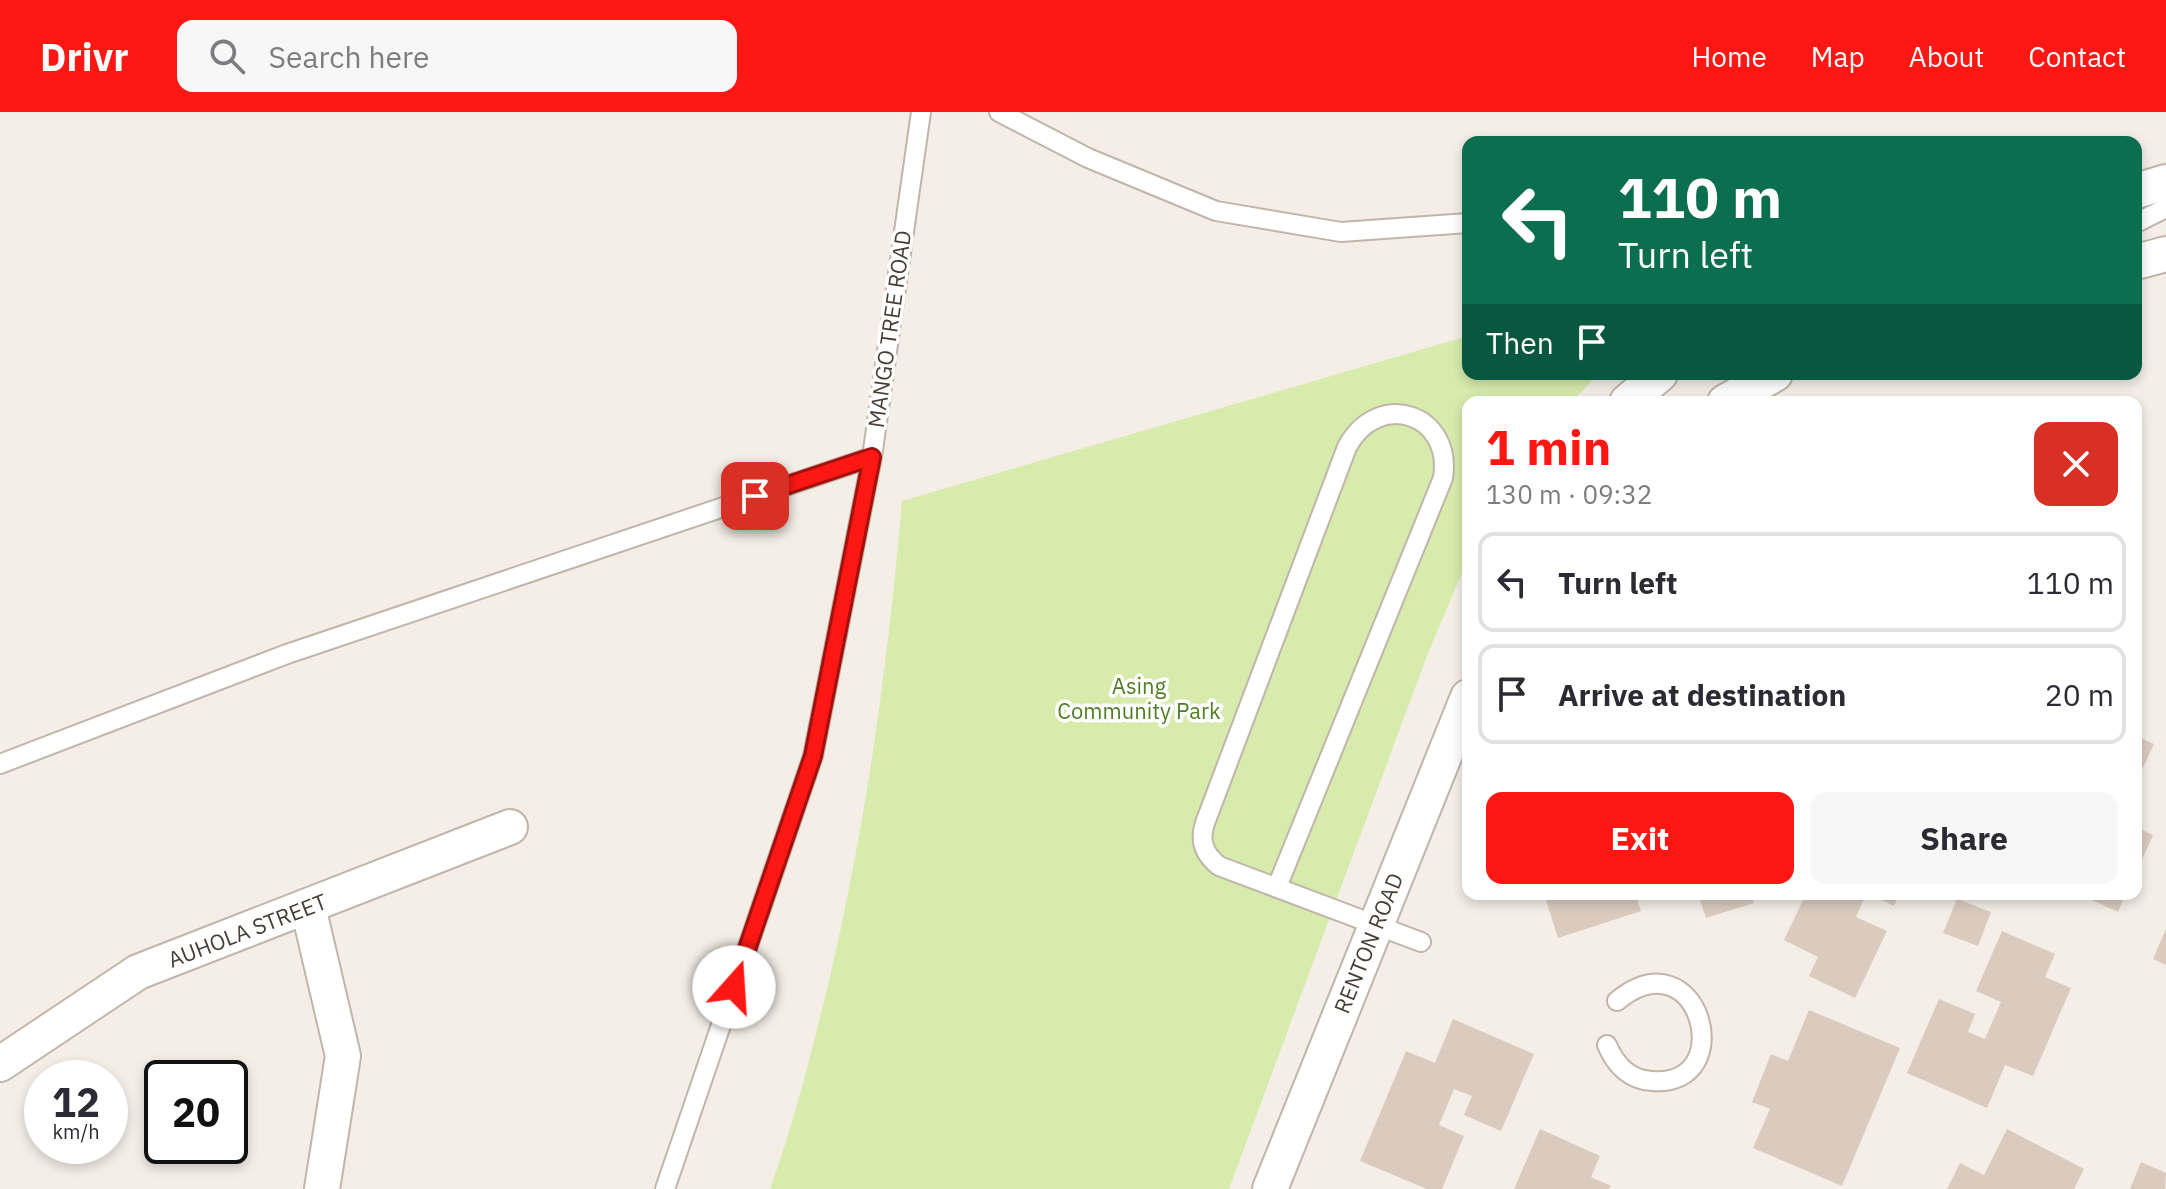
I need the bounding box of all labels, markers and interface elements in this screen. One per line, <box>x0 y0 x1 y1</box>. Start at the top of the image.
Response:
search box <box>177 20 737 92</box>
text: Drivr <box>40 32 129 81</box>
icon: search <box>205 34 249 78</box>
text: Search here <box>269 37 429 76</box>
text: Home <box>1691 38 1767 75</box>
text: Map <box>1811 38 1865 75</box>
text: About <box>1909 38 1984 75</box>
text: Contact <box>2028 38 2126 75</box>
text: 110 m <box>1618 161 1782 233</box>
icon: left <box>1486 168 1590 272</box>
street label: MANGO TREE ROAD <box>861 228 917 430</box>
text: Turn left <box>1618 231 1753 278</box>
icon: arrive <box>1570 320 1614 364</box>
text: Then <box>1486 323 1554 362</box>
text: 1 min <box>1486 416 1611 478</box>
button: close <box>2034 422 2118 506</box>
pin <box>721 462 789 530</box>
icon: arrive <box>733 474 777 518</box>
text: 130 m · 09:32 <box>1486 477 1652 511</box>
icon: left <box>1490 560 1534 604</box>
text: Turn left <box>1558 563 1677 602</box>
text: 110 m <box>2027 563 2114 602</box>
park label: Asing Community Park <box>1057 671 1221 725</box>
icon: arrive <box>1490 672 1534 716</box>
text: Arrive at destination <box>1558 675 1846 714</box>
text: 20 m <box>2045 675 2114 714</box>
button: Exit <box>1486 792 1794 884</box>
button: Share <box>1810 792 2118 884</box>
street label: RENTON ROAD <box>1327 869 1409 1017</box>
street label: AUHOLA STREET <box>163 886 331 974</box>
position arrow <box>692 945 776 1029</box>
speed limit sign: 20 <box>144 1060 248 1164</box>
text: 12 <box>52 1076 100 1128</box>
text: km/h <box>52 1118 100 1145</box>

